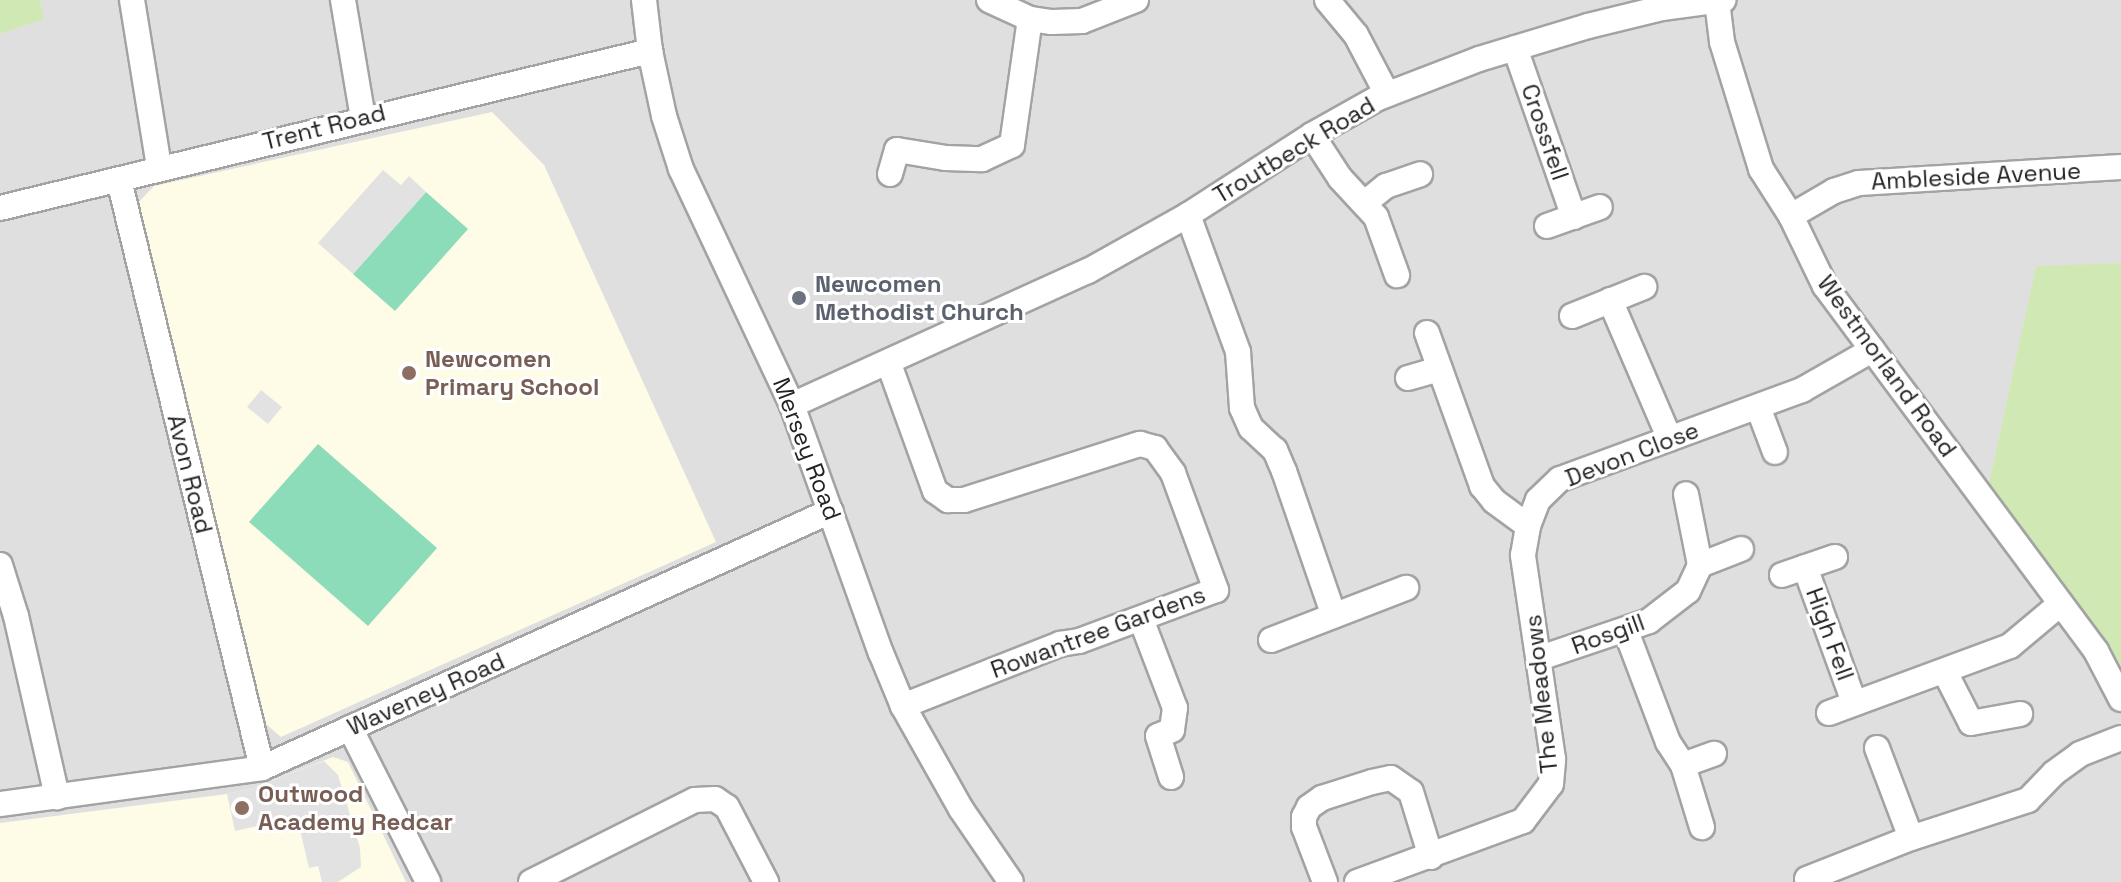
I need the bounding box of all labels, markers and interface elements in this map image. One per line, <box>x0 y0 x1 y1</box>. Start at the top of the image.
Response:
street label: Crossfell <box>1515 80 1575 184</box>
street label: Troutbeck Road <box>1208 90 1380 210</box>
street label: Trent Road <box>260 98 388 156</box>
street label: Ambleside Avenue <box>1870 156 2082 196</box>
street label: Westmorland Road <box>1811 269 1963 463</box>
place label: Newcomen Methodist Church <box>815 270 1024 326</box>
marker: Newcomen Methodist Church <box>790 289 808 307</box>
place label: Newcomen Primary School <box>425 345 599 401</box>
marker: Newcomen Primary School <box>400 364 418 382</box>
street label: Mersey Road <box>767 374 847 524</box>
street label: Avon Road <box>161 411 219 537</box>
street label: Devon Close <box>1561 415 1703 493</box>
street label: Rowantree Gardens <box>987 580 1209 684</box>
street label: High Fell <box>1800 584 1860 684</box>
street label: Rosgill <box>1568 608 1648 660</box>
street label: The Meadows <box>1518 613 1564 775</box>
street label: Waveney Road <box>343 646 509 742</box>
place label: Outwood Academy Redcar <box>258 780 453 836</box>
marker: Outwood Academy Redcar <box>233 799 251 817</box>

